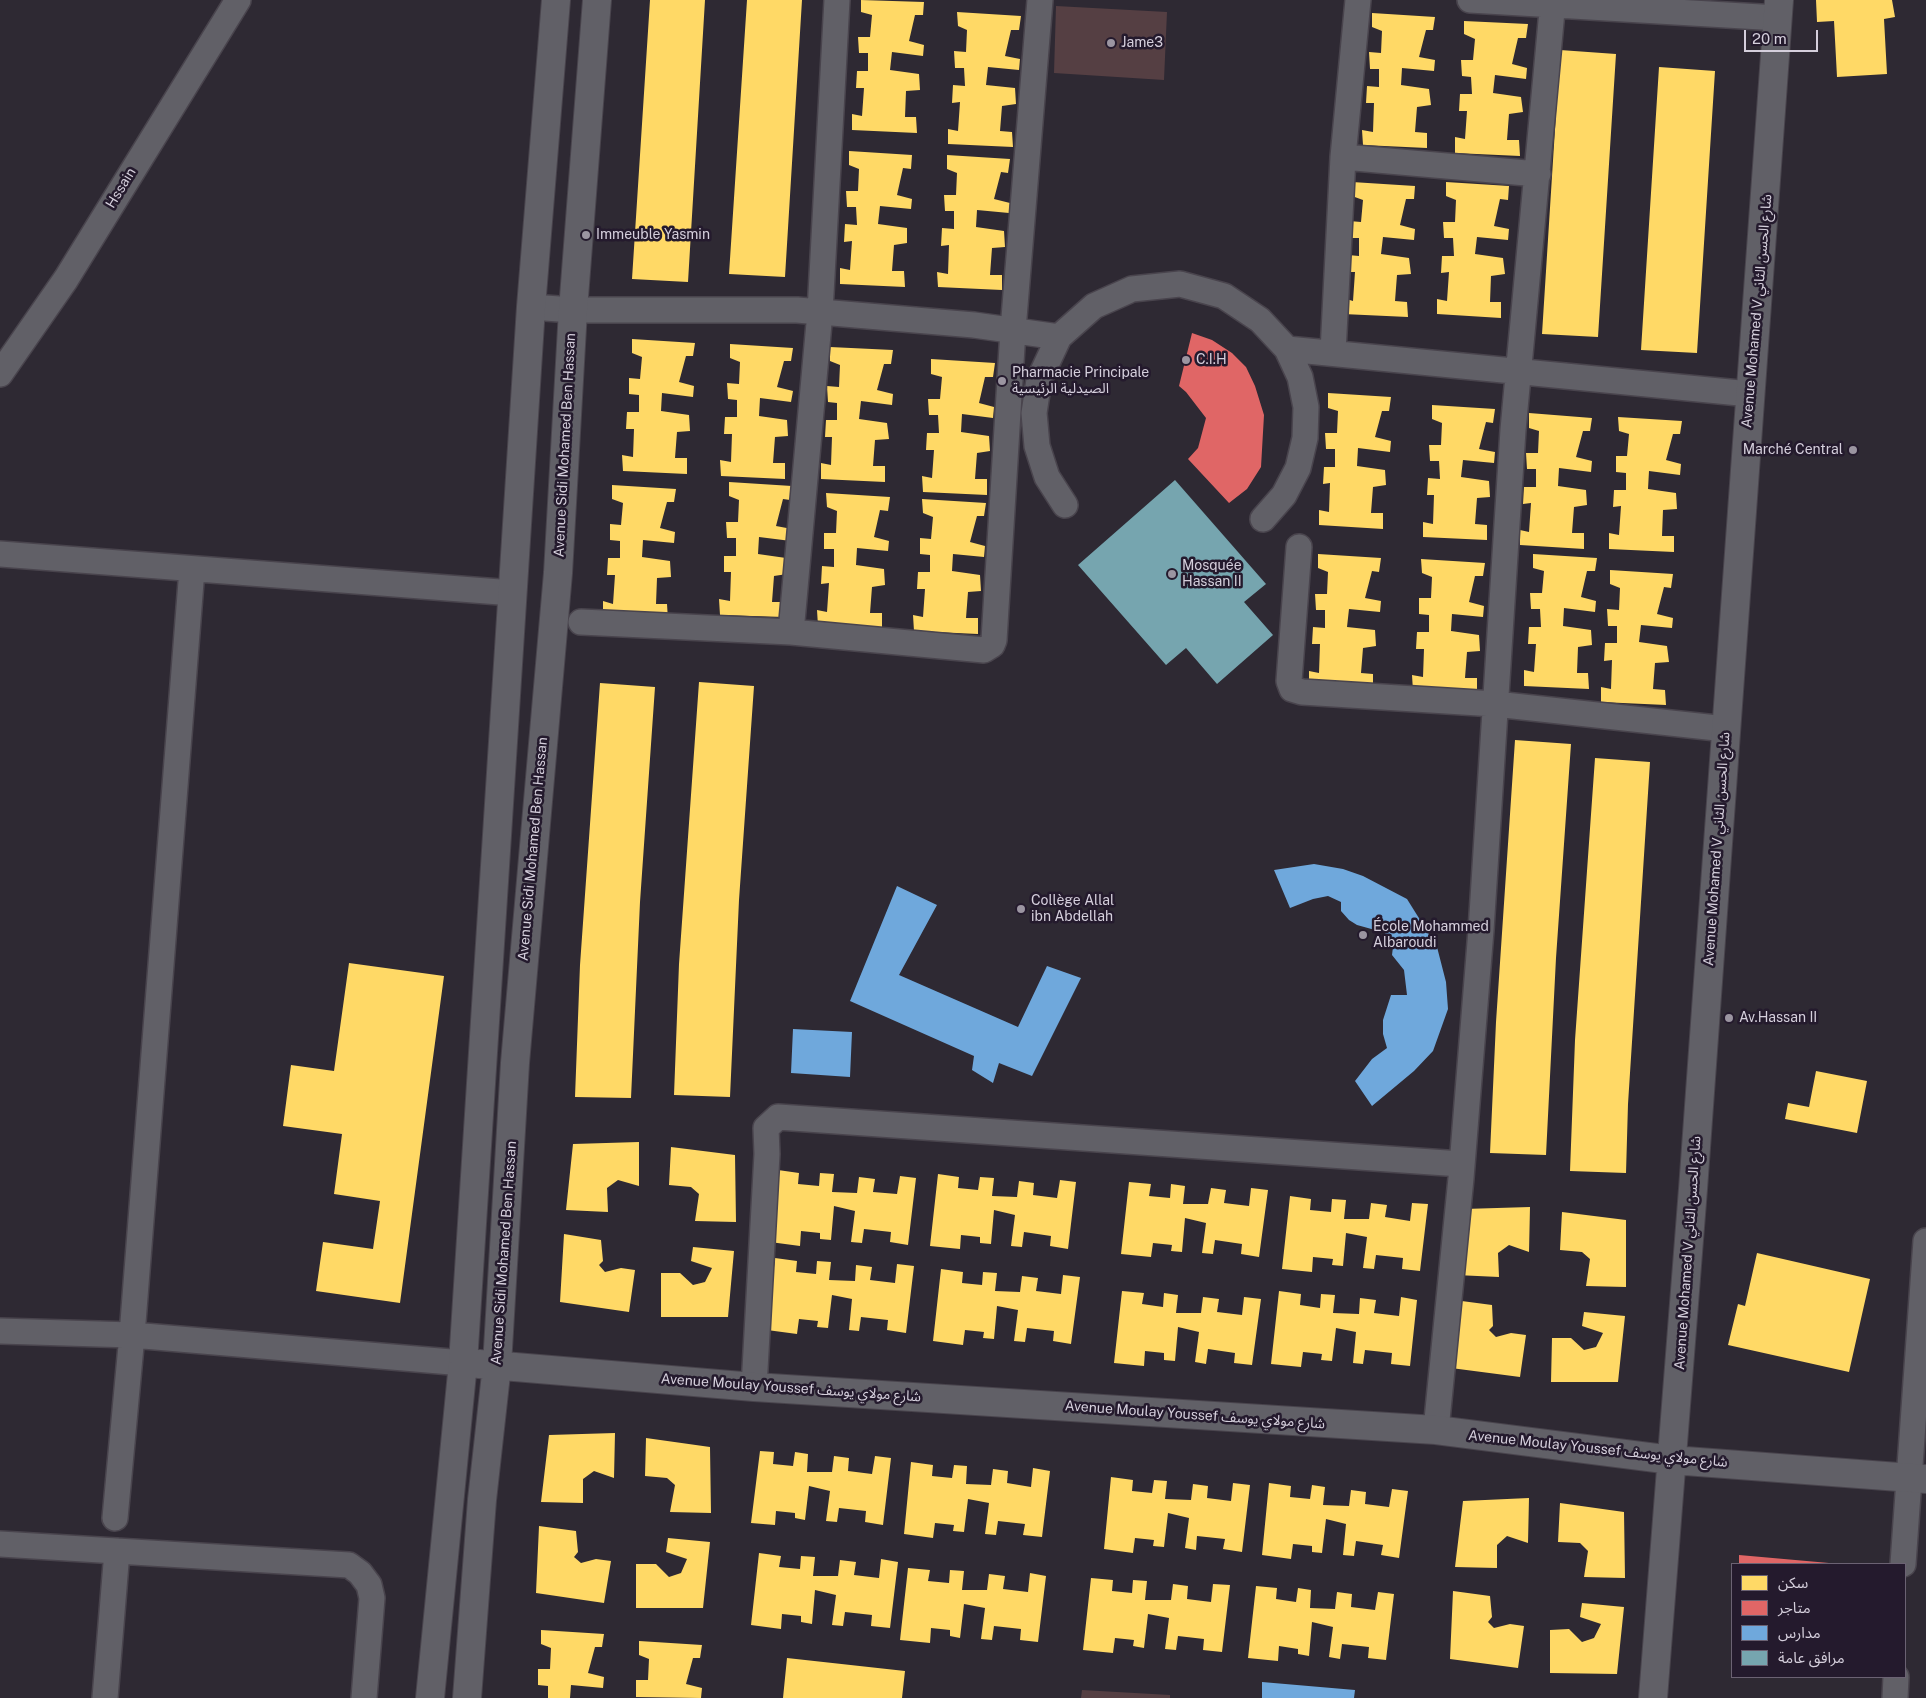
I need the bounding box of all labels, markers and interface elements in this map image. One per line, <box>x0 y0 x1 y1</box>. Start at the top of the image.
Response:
scale bar <box>1746 20 1820 52</box>
text: 20 m <box>1752 30 1787 47</box>
place label: Jame3 <box>1121 35 1163 51</box>
marker: Jame3 <box>1105 37 1117 49</box>
street label: Hssain <box>102 165 140 211</box>
street label: Avenue Mohamed V شارع الحسن الثاني <box>1738 193 1776 429</box>
place label: Immeuble Yasmin <box>596 227 710 243</box>
marker: Immeuble Yasmin <box>580 229 592 241</box>
street label: Avenue Sidi Mohamed Ben Hassan <box>551 332 579 558</box>
place label: C.I.H <box>1196 352 1227 368</box>
marker: C.I.H <box>1180 354 1192 366</box>
place label: Pharmacie Principale الصيدلية الرئيسية <box>1012 365 1149 398</box>
marker: Pharmacie Principale الصيدلية الرئيسية <box>996 375 1008 387</box>
place label: Marché Central <box>1743 442 1843 458</box>
marker: Marché Central <box>1847 444 1859 456</box>
place label: Mosquée Hassan II <box>1182 558 1242 590</box>
marker: Mosquée Hassan II <box>1166 568 1178 580</box>
street label: Avenue Mohamed V شارع الحسن الثاني <box>1700 731 1734 967</box>
street label: Avenue Sidi Mohamed Ben Hassan <box>515 736 551 962</box>
place label: Collège Allal ibn Abdellah <box>1031 893 1114 926</box>
marker: Collège Allal ibn Abdellah <box>1015 903 1027 915</box>
place label: École Mohammed Albaroudi <box>1373 919 1489 952</box>
marker: École Mohammed Albaroudi <box>1357 929 1369 941</box>
place label: Av.Hassan II <box>1739 1010 1817 1026</box>
marker: Av.Hassan II <box>1723 1012 1735 1024</box>
street label: Avenue Mohamed V شارع الحسن الثاني <box>1671 1135 1705 1371</box>
street label: Avenue Sidi Mohamed Ben Hassan <box>488 1140 520 1366</box>
street label: Avenue Moulay Youssef شارع مولاي يوسف <box>660 1371 922 1405</box>
street label: Avenue Moulay Youssef شارع مولاي يوسف <box>1064 1398 1326 1432</box>
street label: Avenue Moulay Youssef شارع مولاي يوسف <box>1467 1427 1729 1471</box>
legend <box>1731 1563 1906 1678</box>
text: سكن <box>1778 1574 1808 1591</box>
text: متاجر <box>1778 1599 1811 1616</box>
text: مدارس <box>1778 1624 1821 1641</box>
text: مرافق عامة <box>1778 1649 1845 1666</box>

